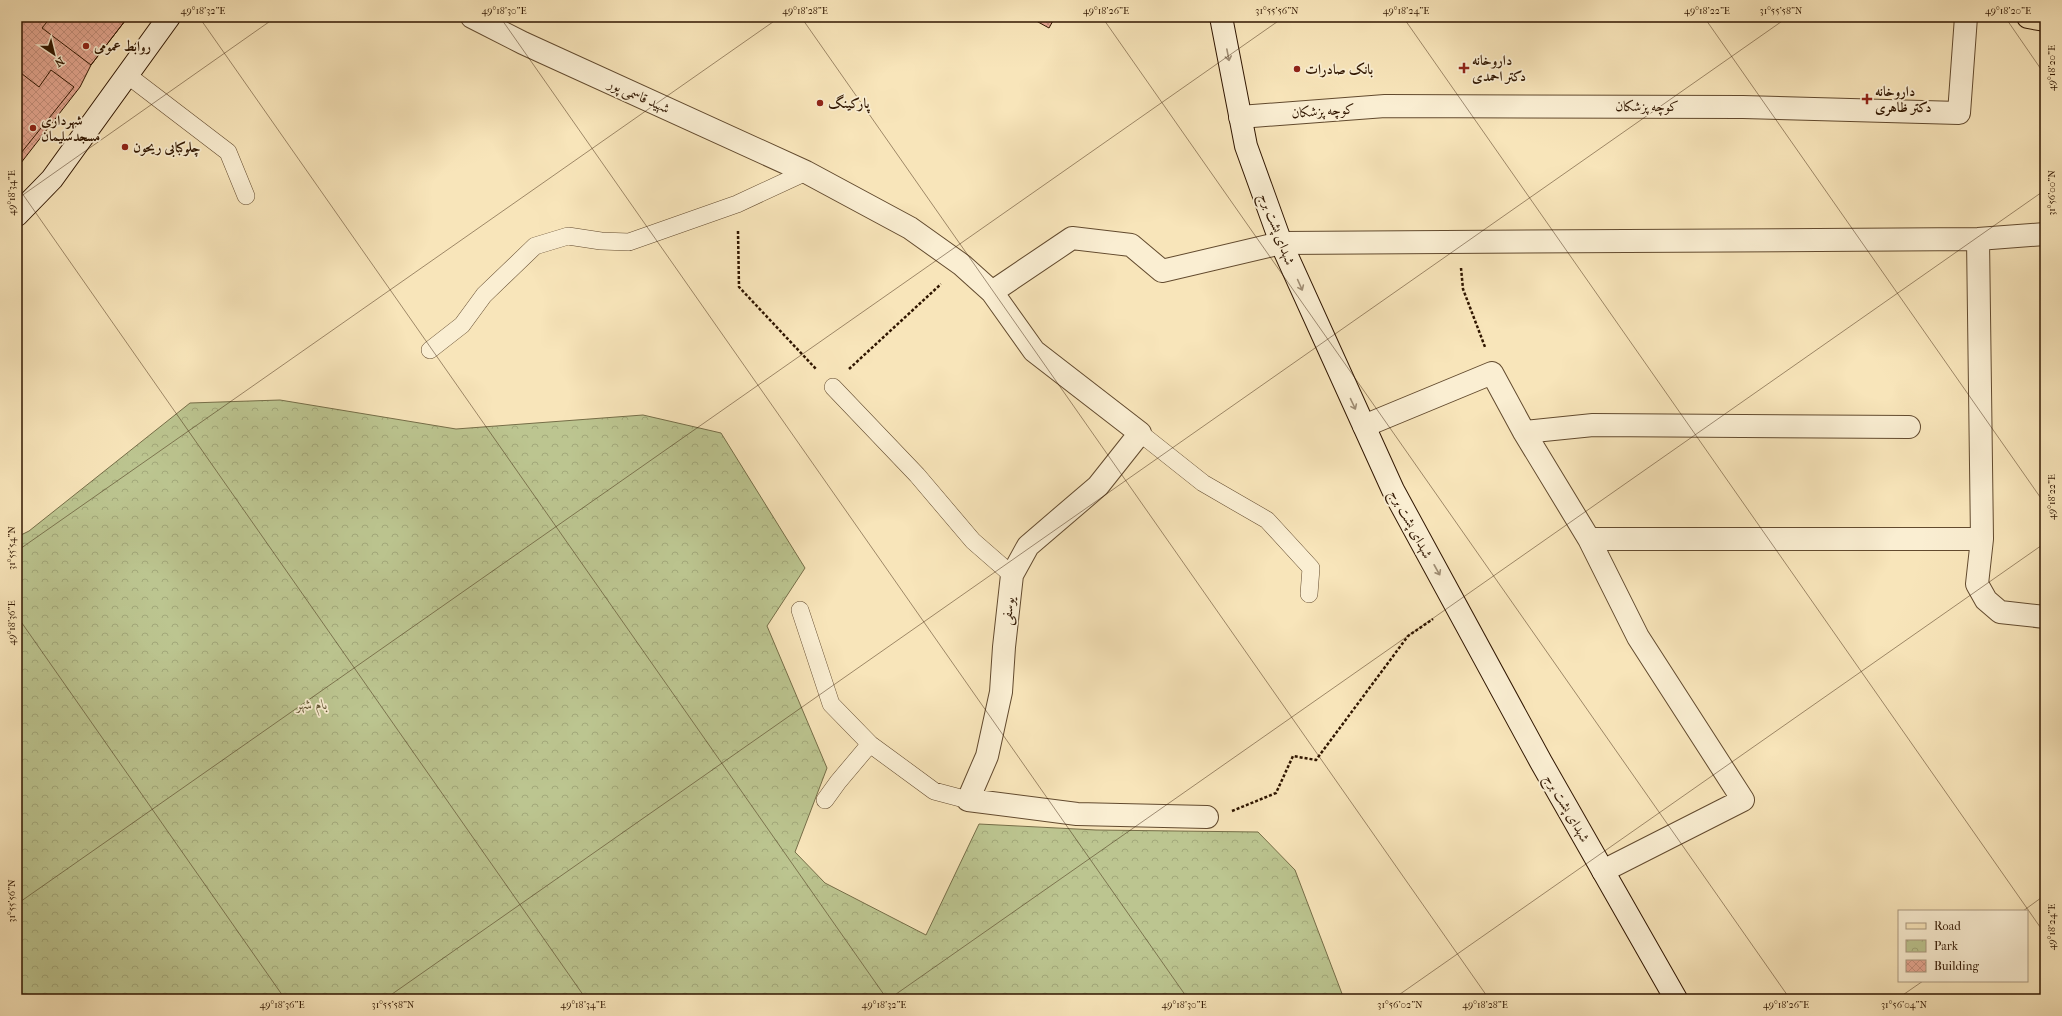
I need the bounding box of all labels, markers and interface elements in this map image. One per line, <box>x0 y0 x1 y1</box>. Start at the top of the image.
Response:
text: 49°18'32"E <box>181 5 225 17</box>
text: 49°18'30"E <box>481 5 527 17</box>
text: 49°18'28"E <box>782 5 828 17</box>
text: 49°18'26"E <box>1083 5 1129 17</box>
text: 31°55'56"N <box>1255 5 1299 17</box>
text: 49°18'24"E <box>1383 5 1429 17</box>
text: 49°18'22"E <box>1684 5 1730 17</box>
text: 31°55'58"N <box>1760 5 1803 17</box>
text: 49°18'20"E <box>1985 5 2031 17</box>
north arrow <box>34 34 74 74</box>
place label: روابط عمومی <box>93 38 152 55</box>
marker: روابط عمومی <box>81 41 91 51</box>
text: 49°18'20"E <box>2046 45 2058 91</box>
one-way arrow <box>1224 48 1232 61</box>
place label: داروخانه دکتر احمدی <box>1472 52 1526 85</box>
text: N <box>52 54 67 70</box>
place label: بانک صادرات <box>1305 61 1374 78</box>
marker: داروخانه دکتر احمدی <box>1459 63 1469 73</box>
marker: بانک صادرات <box>1292 64 1302 74</box>
street label: شهید قاسمی پور <box>603 74 673 119</box>
place label: داروخانه دکتر ظاهری <box>1875 83 1931 117</box>
place label: پارکینگ <box>828 94 871 114</box>
marker: داروخانه دکتر ظاهری <box>1862 94 1872 104</box>
marker: پارکینگ <box>815 98 825 108</box>
street label: کوچه پزشکان <box>1615 98 1679 116</box>
street label: کوچه پزشکان <box>1291 100 1355 123</box>
place label: شهرداری مسجدسلیمان <box>41 112 100 145</box>
marker: شهرداری مسجدسلیمان <box>28 123 38 133</box>
place label: چلوکبابی ریحون <box>133 139 201 158</box>
marker: چلوکبابی ریحون <box>120 142 130 152</box>
text: 49°18'34"E <box>6 170 18 216</box>
text: 31°56'00"N <box>2046 170 2058 216</box>
street label: شهدای پشت برج <box>1252 191 1299 269</box>
one-way arrow <box>1296 279 1304 291</box>
one-way arrow <box>1350 398 1357 410</box>
text: 49°18'22"E <box>2046 474 2058 520</box>
street label: شهدای پشت برج <box>1382 487 1436 563</box>
text: 31°55'54"N <box>6 526 18 570</box>
one-way arrow <box>1433 564 1441 576</box>
street label: یوسفی <box>998 595 1020 626</box>
text: 49°18'36"E <box>6 600 18 646</box>
park label: بام شهر <box>295 696 328 717</box>
street label: شهدای پشت برج <box>1537 771 1593 847</box>
text: 31°55'56"N <box>6 879 18 923</box>
text: 49°18'24"E <box>2046 904 2058 950</box>
legend <box>1898 910 2028 982</box>
text: Road <box>1934 919 1961 933</box>
text: Park <box>1934 939 1959 953</box>
text: Building <box>1934 959 1979 973</box>
text: 49°18'36"E <box>259 999 305 1011</box>
text: 31°55'58"N <box>372 999 415 1011</box>
text: 49°18'34"E <box>560 999 606 1011</box>
text: 49°18'32"E <box>862 999 906 1011</box>
text: 49°18'30"E <box>1161 999 1207 1011</box>
text: 31°56'02"N <box>1377 999 1423 1011</box>
text: 49°18'28"E <box>1462 999 1508 1011</box>
text: 49°18'26"E <box>1763 999 1809 1011</box>
text: 31°56'04"N <box>1881 999 1927 1011</box>

